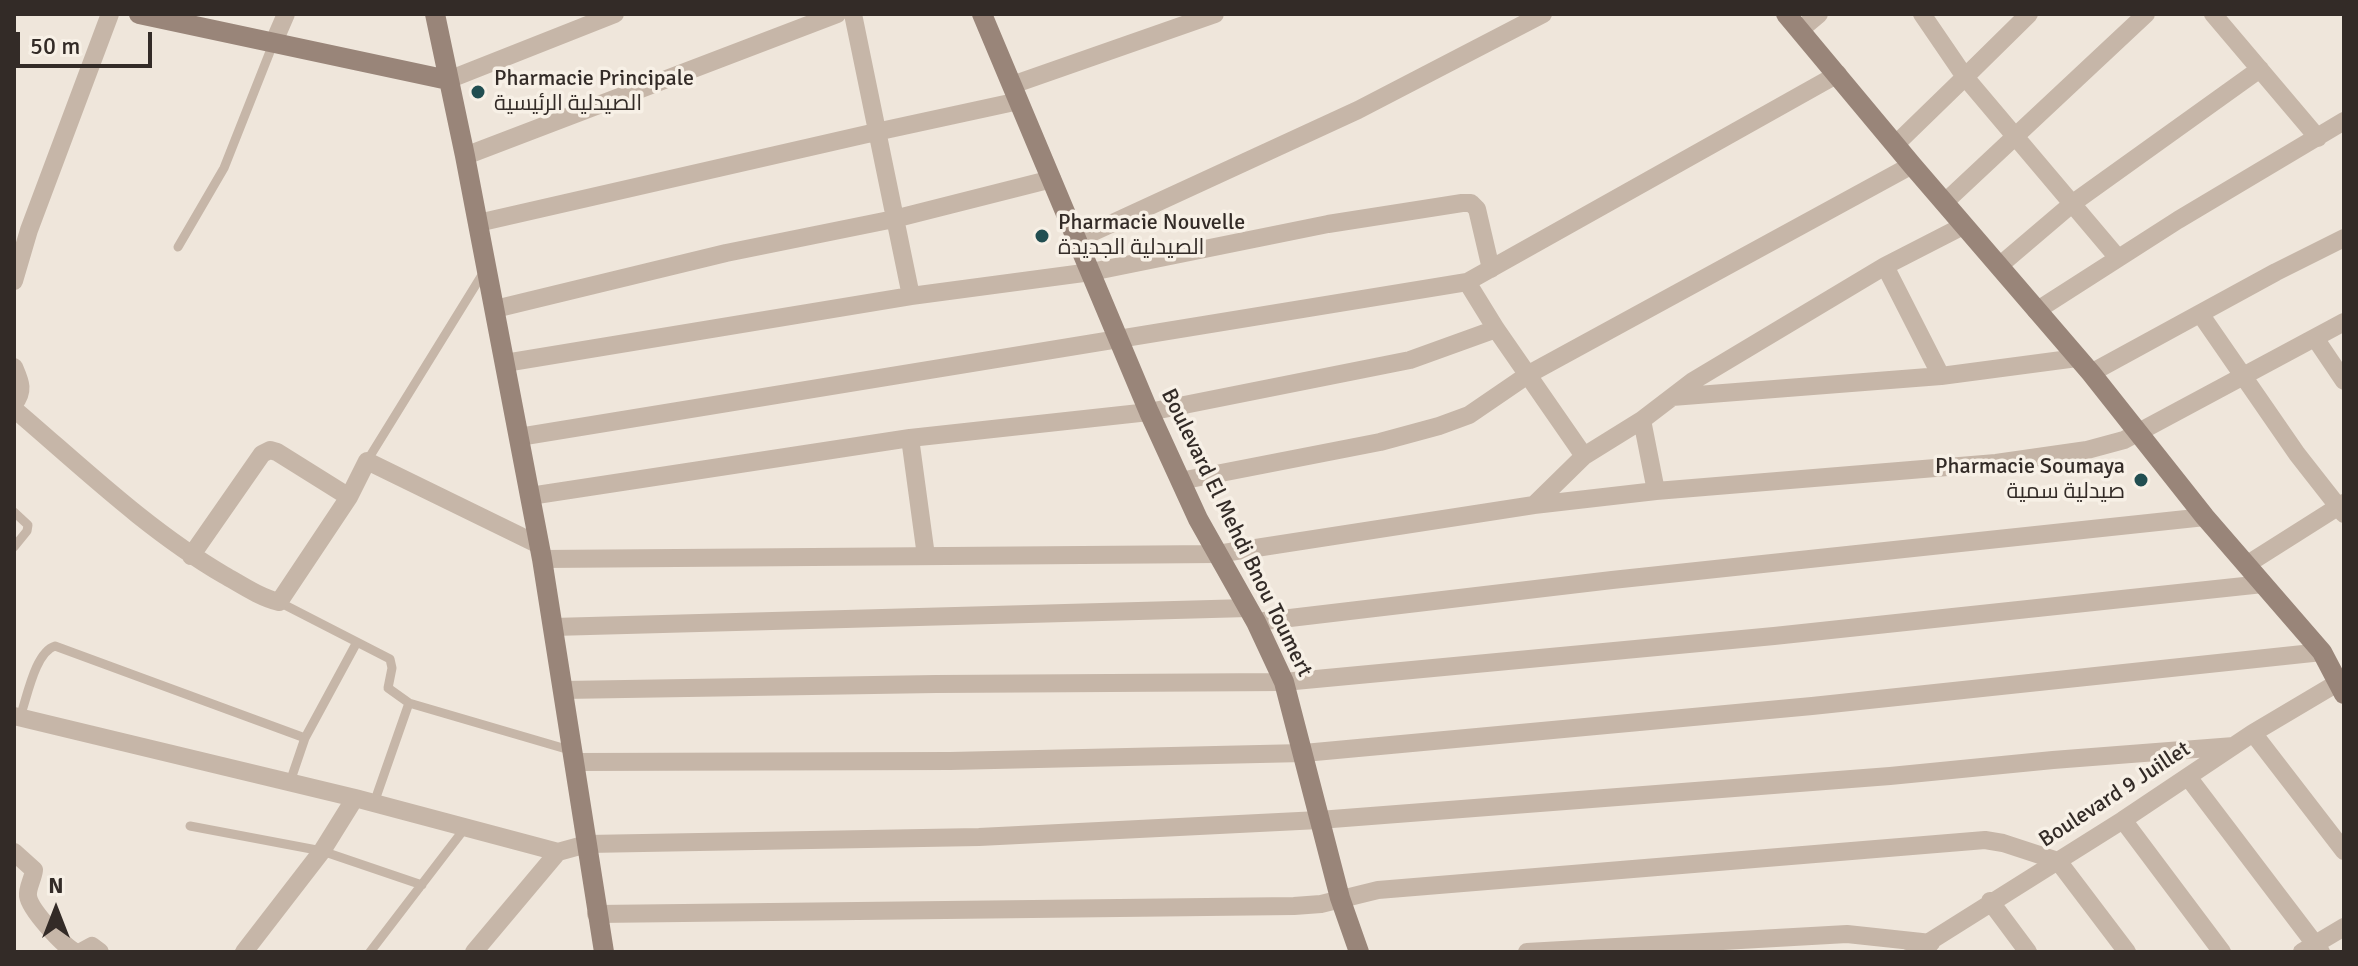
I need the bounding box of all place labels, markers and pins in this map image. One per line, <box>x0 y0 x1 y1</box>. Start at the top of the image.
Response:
place label: Pharmacie Principale الصيدلية الرئيسية <box>494 66 694 118</box>
marker: Pharmacie Principale الصيدلية الرئيسية <box>469 83 487 101</box>
place label: Pharmacie Nouvelle الصيدلية الجديدة <box>1058 210 1245 262</box>
marker: Pharmacie Nouvelle الصيدلية الجديدة <box>1033 227 1051 245</box>
place label: Pharmacie Soumaya صيدلية سمية <box>1935 454 2125 506</box>
marker: Pharmacie Soumaya صيدلية سمية <box>2132 471 2150 489</box>

